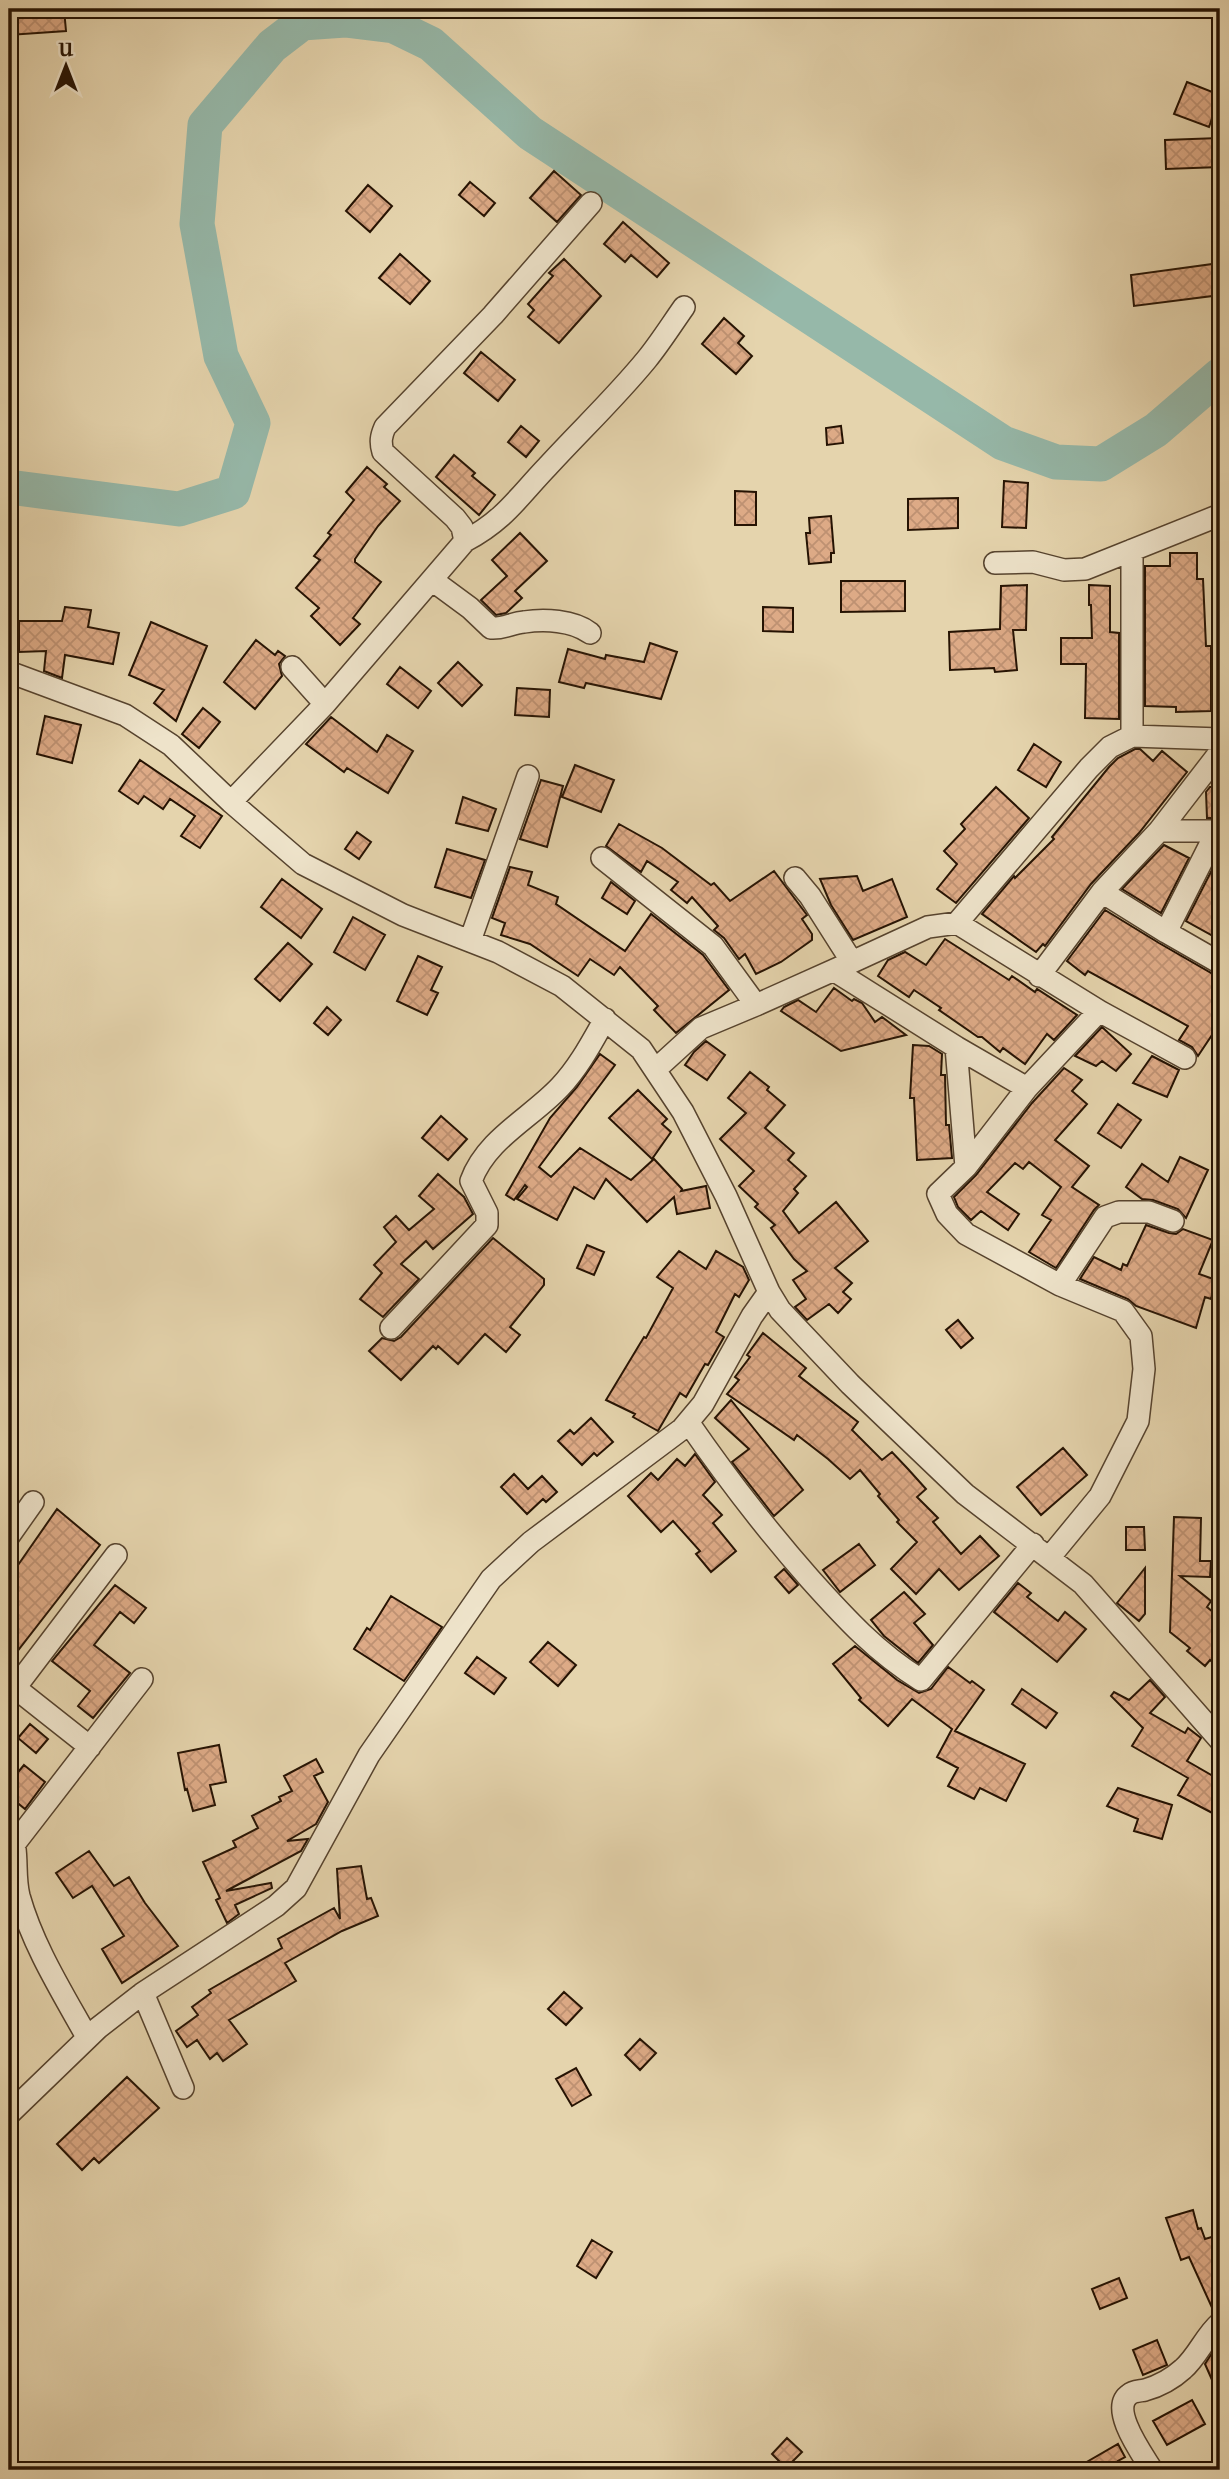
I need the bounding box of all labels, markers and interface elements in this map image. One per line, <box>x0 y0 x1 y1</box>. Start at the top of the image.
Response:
north arrow <box>32 32 102 102</box>
text: U <box>58 39 74 61</box>

